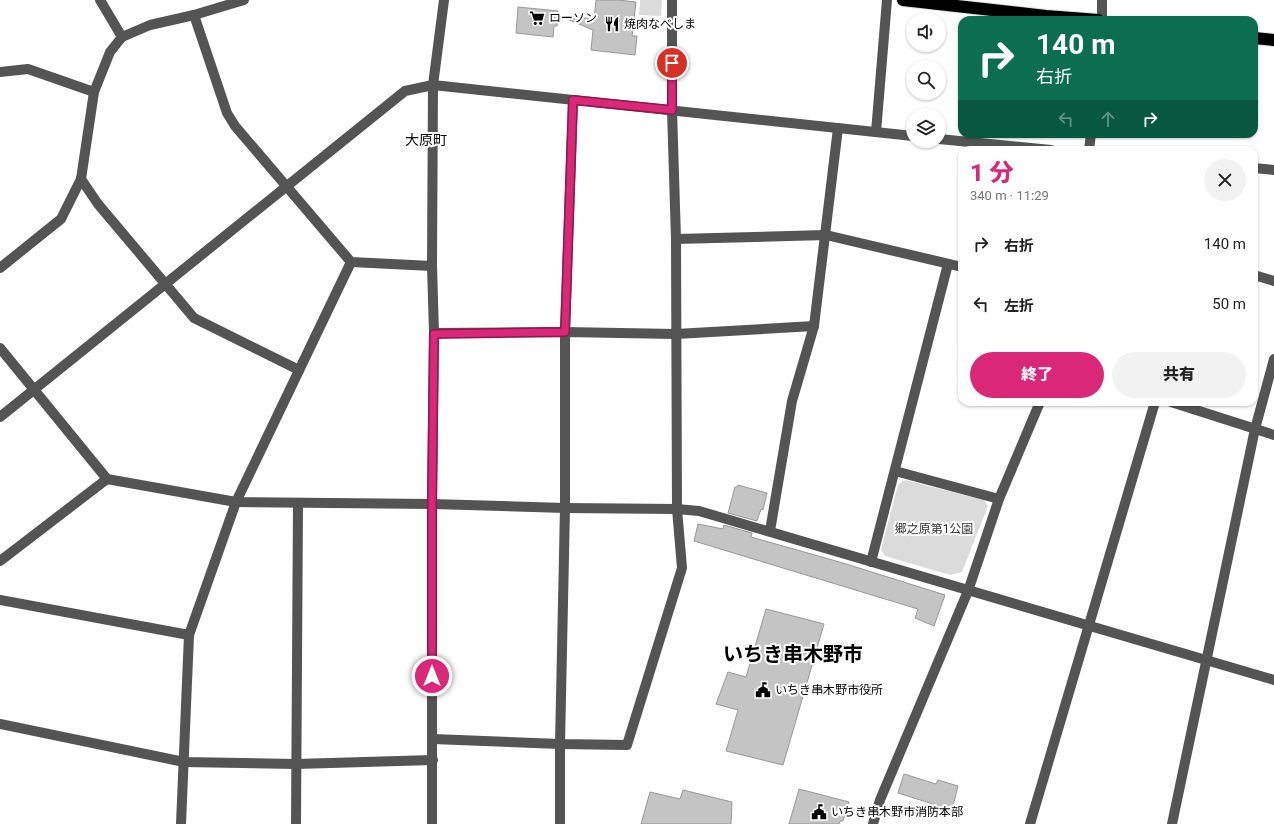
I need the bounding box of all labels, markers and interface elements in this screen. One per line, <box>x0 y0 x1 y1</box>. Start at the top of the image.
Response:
supermarket icon: ローソン <box>528 9 546 27</box>
place label: ローソン <box>549 11 597 25</box>
map controls <box>906 12 946 148</box>
button: sound <box>906 12 946 52</box>
restaurant icon: 焼肉なべしま <box>603 15 621 33</box>
place label: 焼肉なべしま <box>624 17 696 31</box>
text: 140 m <box>1036 28 1115 61</box>
icon: right <box>970 32 1022 84</box>
pin <box>655 46 689 80</box>
icon: arrive <box>661 52 683 74</box>
button: search <box>906 60 946 100</box>
text: 右折 <box>1036 66 1072 87</box>
button: layers <box>906 108 946 148</box>
icon: left <box>1055 108 1077 130</box>
icon: ahead <box>1097 108 1119 130</box>
icon: right <box>1139 108 1161 130</box>
district label: 大原町 <box>405 132 447 148</box>
text: 1 分 <box>970 159 1014 187</box>
button: close <box>1204 159 1246 201</box>
text: 340 m · 11:29 <box>970 188 1049 203</box>
icon: right <box>970 233 992 255</box>
text: 140 m <box>1204 235 1246 253</box>
text: 右折 <box>1004 237 1034 255</box>
icon: left <box>970 293 992 315</box>
text: 50 m <box>1212 295 1246 313</box>
text: 左折 <box>1004 297 1034 315</box>
button: 終了 <box>970 352 1104 398</box>
button: 共有 <box>1112 352 1246 398</box>
park label: 郷之原第1公園 <box>895 522 973 536</box>
district label: いちき串木野市 <box>723 642 863 666</box>
position arrow <box>411 655 453 697</box>
public building icon: いちき串木野市役所 <box>754 681 772 699</box>
place label: いちき串木野市役所 <box>775 683 883 697</box>
public building icon: いちき串木野市消防本部 <box>810 803 828 821</box>
place label: いちき串木野市消防本部 <box>831 805 963 819</box>

